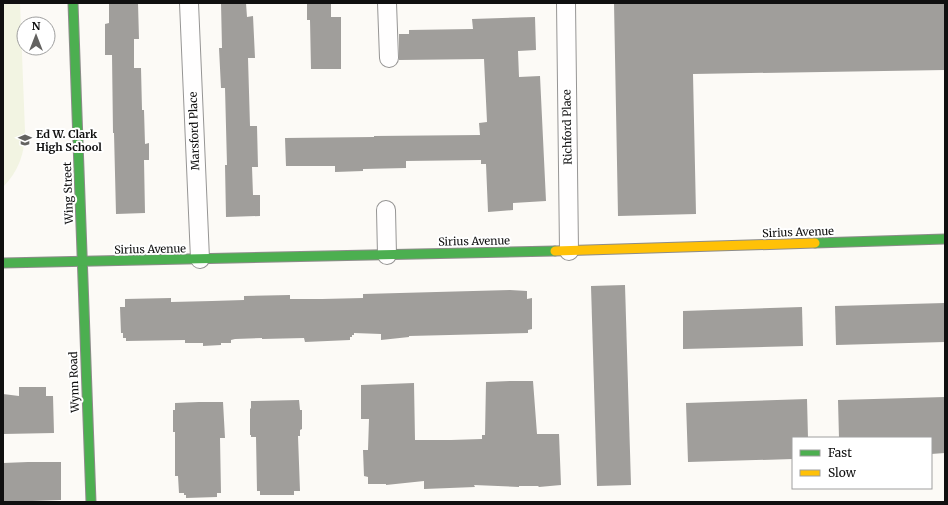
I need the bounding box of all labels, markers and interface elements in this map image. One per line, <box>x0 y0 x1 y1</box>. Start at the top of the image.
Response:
north arrow <box>16 16 56 56</box>
text: N <box>32 19 41 33</box>
street label: Richford Place <box>559 89 575 165</box>
street label: Marsford Place <box>186 91 202 171</box>
place label: Ed W. Clark High School <box>36 127 102 154</box>
school or university icon: Ed W. Clark High School <box>17 132 33 148</box>
street label: Wing Street <box>60 161 76 225</box>
street label: Sirius Avenue <box>762 224 834 240</box>
street label: Sirius Avenue <box>438 233 510 249</box>
street label: Sirius Avenue <box>114 241 186 257</box>
street label: Wynn Road <box>66 351 82 414</box>
legend <box>792 437 932 489</box>
text: Fast <box>828 445 852 460</box>
text: Slow <box>828 465 857 480</box>

